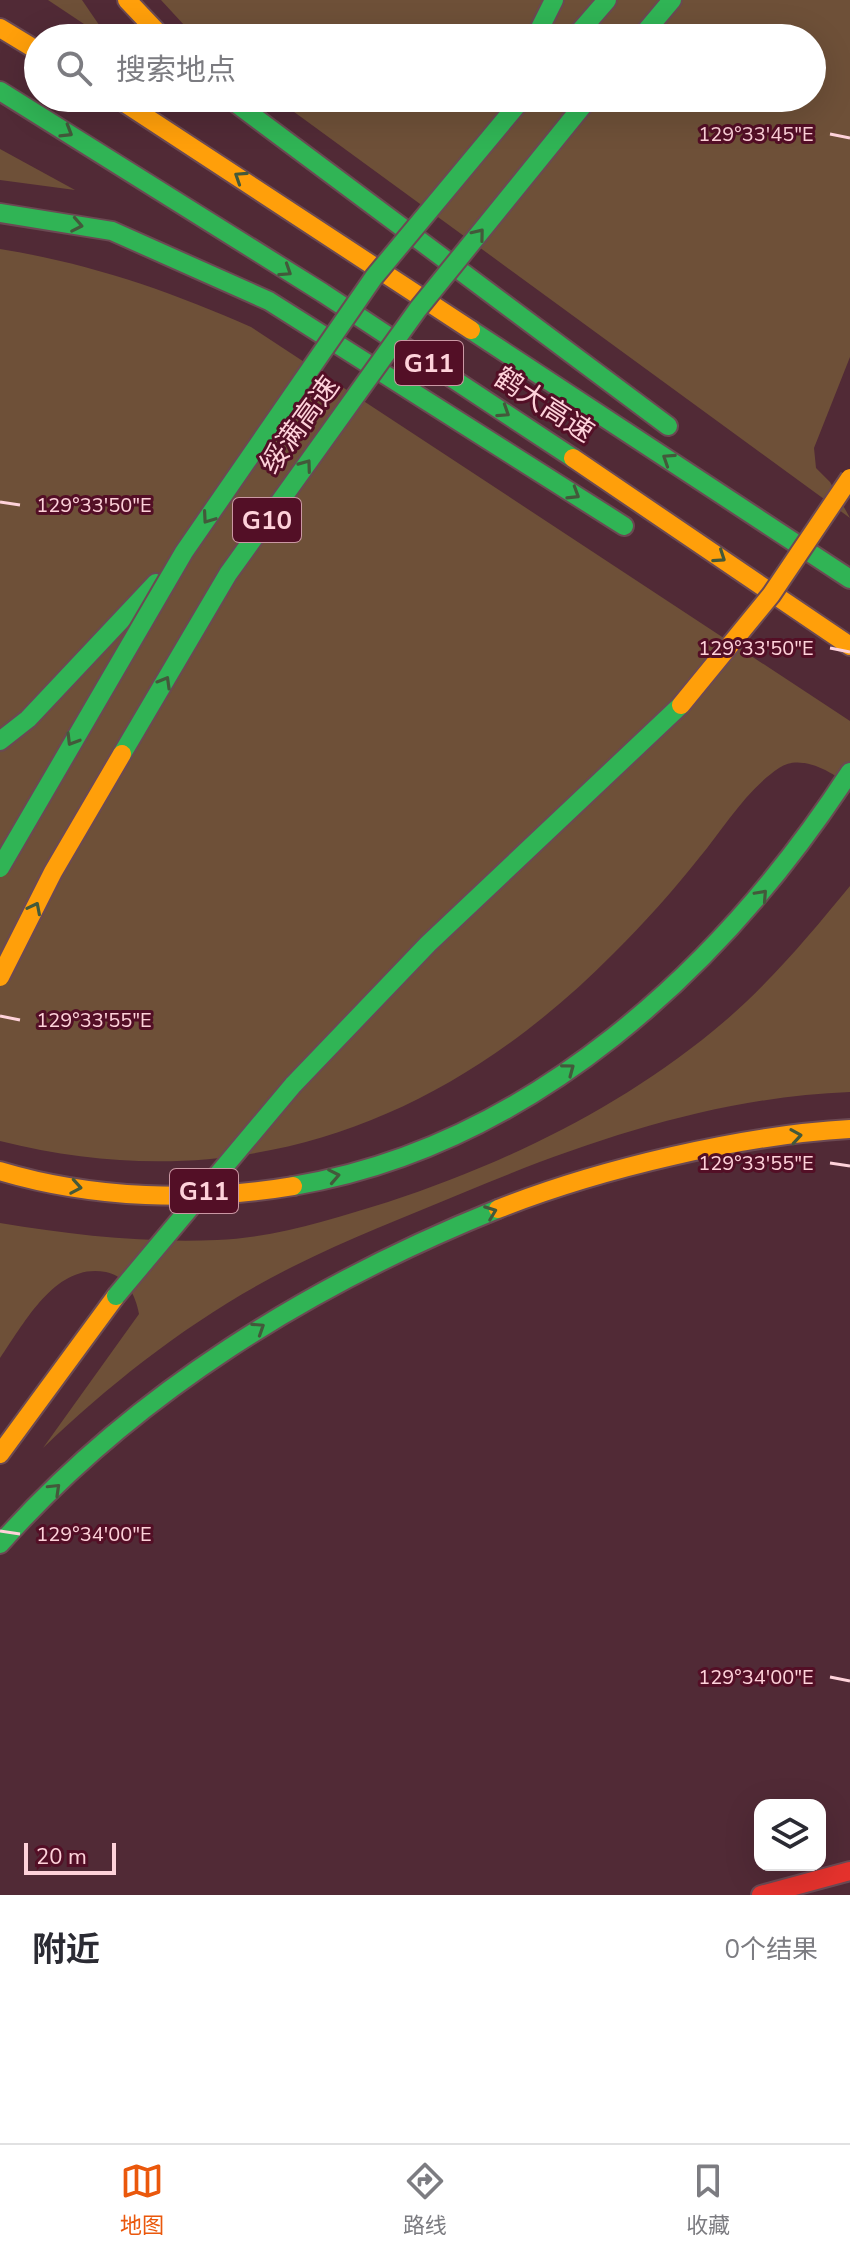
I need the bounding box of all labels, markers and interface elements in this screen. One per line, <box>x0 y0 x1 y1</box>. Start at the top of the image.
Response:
search box <box>24 24 826 112</box>
icon: search <box>52 46 96 90</box>
text: 搜索地点 <box>116 50 236 91</box>
text: 129°33'45"E <box>698 121 814 148</box>
one-way arrow <box>58 122 73 137</box>
one-way arrow <box>235 172 249 187</box>
one-way arrow <box>70 215 84 232</box>
one-way arrow <box>469 228 483 243</box>
one-way arrow <box>278 261 292 276</box>
road number: G11 <box>395 341 463 385</box>
street label: 鹤大高速 <box>487 359 601 451</box>
street label: 绥满高速 <box>252 369 348 481</box>
one-way arrow <box>496 403 510 418</box>
one-way arrow <box>662 453 677 468</box>
one-way arrow <box>297 459 311 473</box>
one-way arrow <box>565 485 579 500</box>
text: 129°33'50"E <box>36 492 152 519</box>
road number: G10 <box>233 498 301 542</box>
one-way arrow <box>203 510 218 524</box>
one-way arrow <box>712 547 726 562</box>
text: 129°33'50"E <box>698 635 814 662</box>
one-way arrow <box>155 676 170 691</box>
one-way arrow <box>67 731 82 746</box>
one-way arrow <box>752 890 767 904</box>
one-way arrow <box>25 901 41 916</box>
text: 129°33'55"E <box>36 1007 152 1034</box>
one-way arrow <box>560 1064 575 1079</box>
one-way arrow <box>789 1128 803 1145</box>
text: 129°33'55"E <box>698 1150 814 1177</box>
one-way arrow <box>327 1168 340 1185</box>
road number: G11 <box>170 1169 238 1213</box>
one-way arrow <box>69 1178 83 1195</box>
one-way arrow <box>483 1205 497 1222</box>
one-way arrow <box>250 1322 264 1337</box>
one-way arrow <box>46 1483 60 1498</box>
text: 129°34'00"E <box>36 1521 152 1548</box>
text: 129°34'00"E <box>698 1664 814 1691</box>
map controls <box>754 1799 826 1871</box>
button: layers <box>754 1799 826 1871</box>
scale bar <box>24 1839 116 1875</box>
text: 20 m <box>36 1842 87 1872</box>
text: 附近 <box>32 1927 100 1973</box>
text: 0个结果 <box>724 1932 818 1967</box>
tab: 地图 <box>120 2159 164 2241</box>
tab: 路线 <box>403 2159 447 2241</box>
tab: 收藏 <box>686 2159 730 2241</box>

